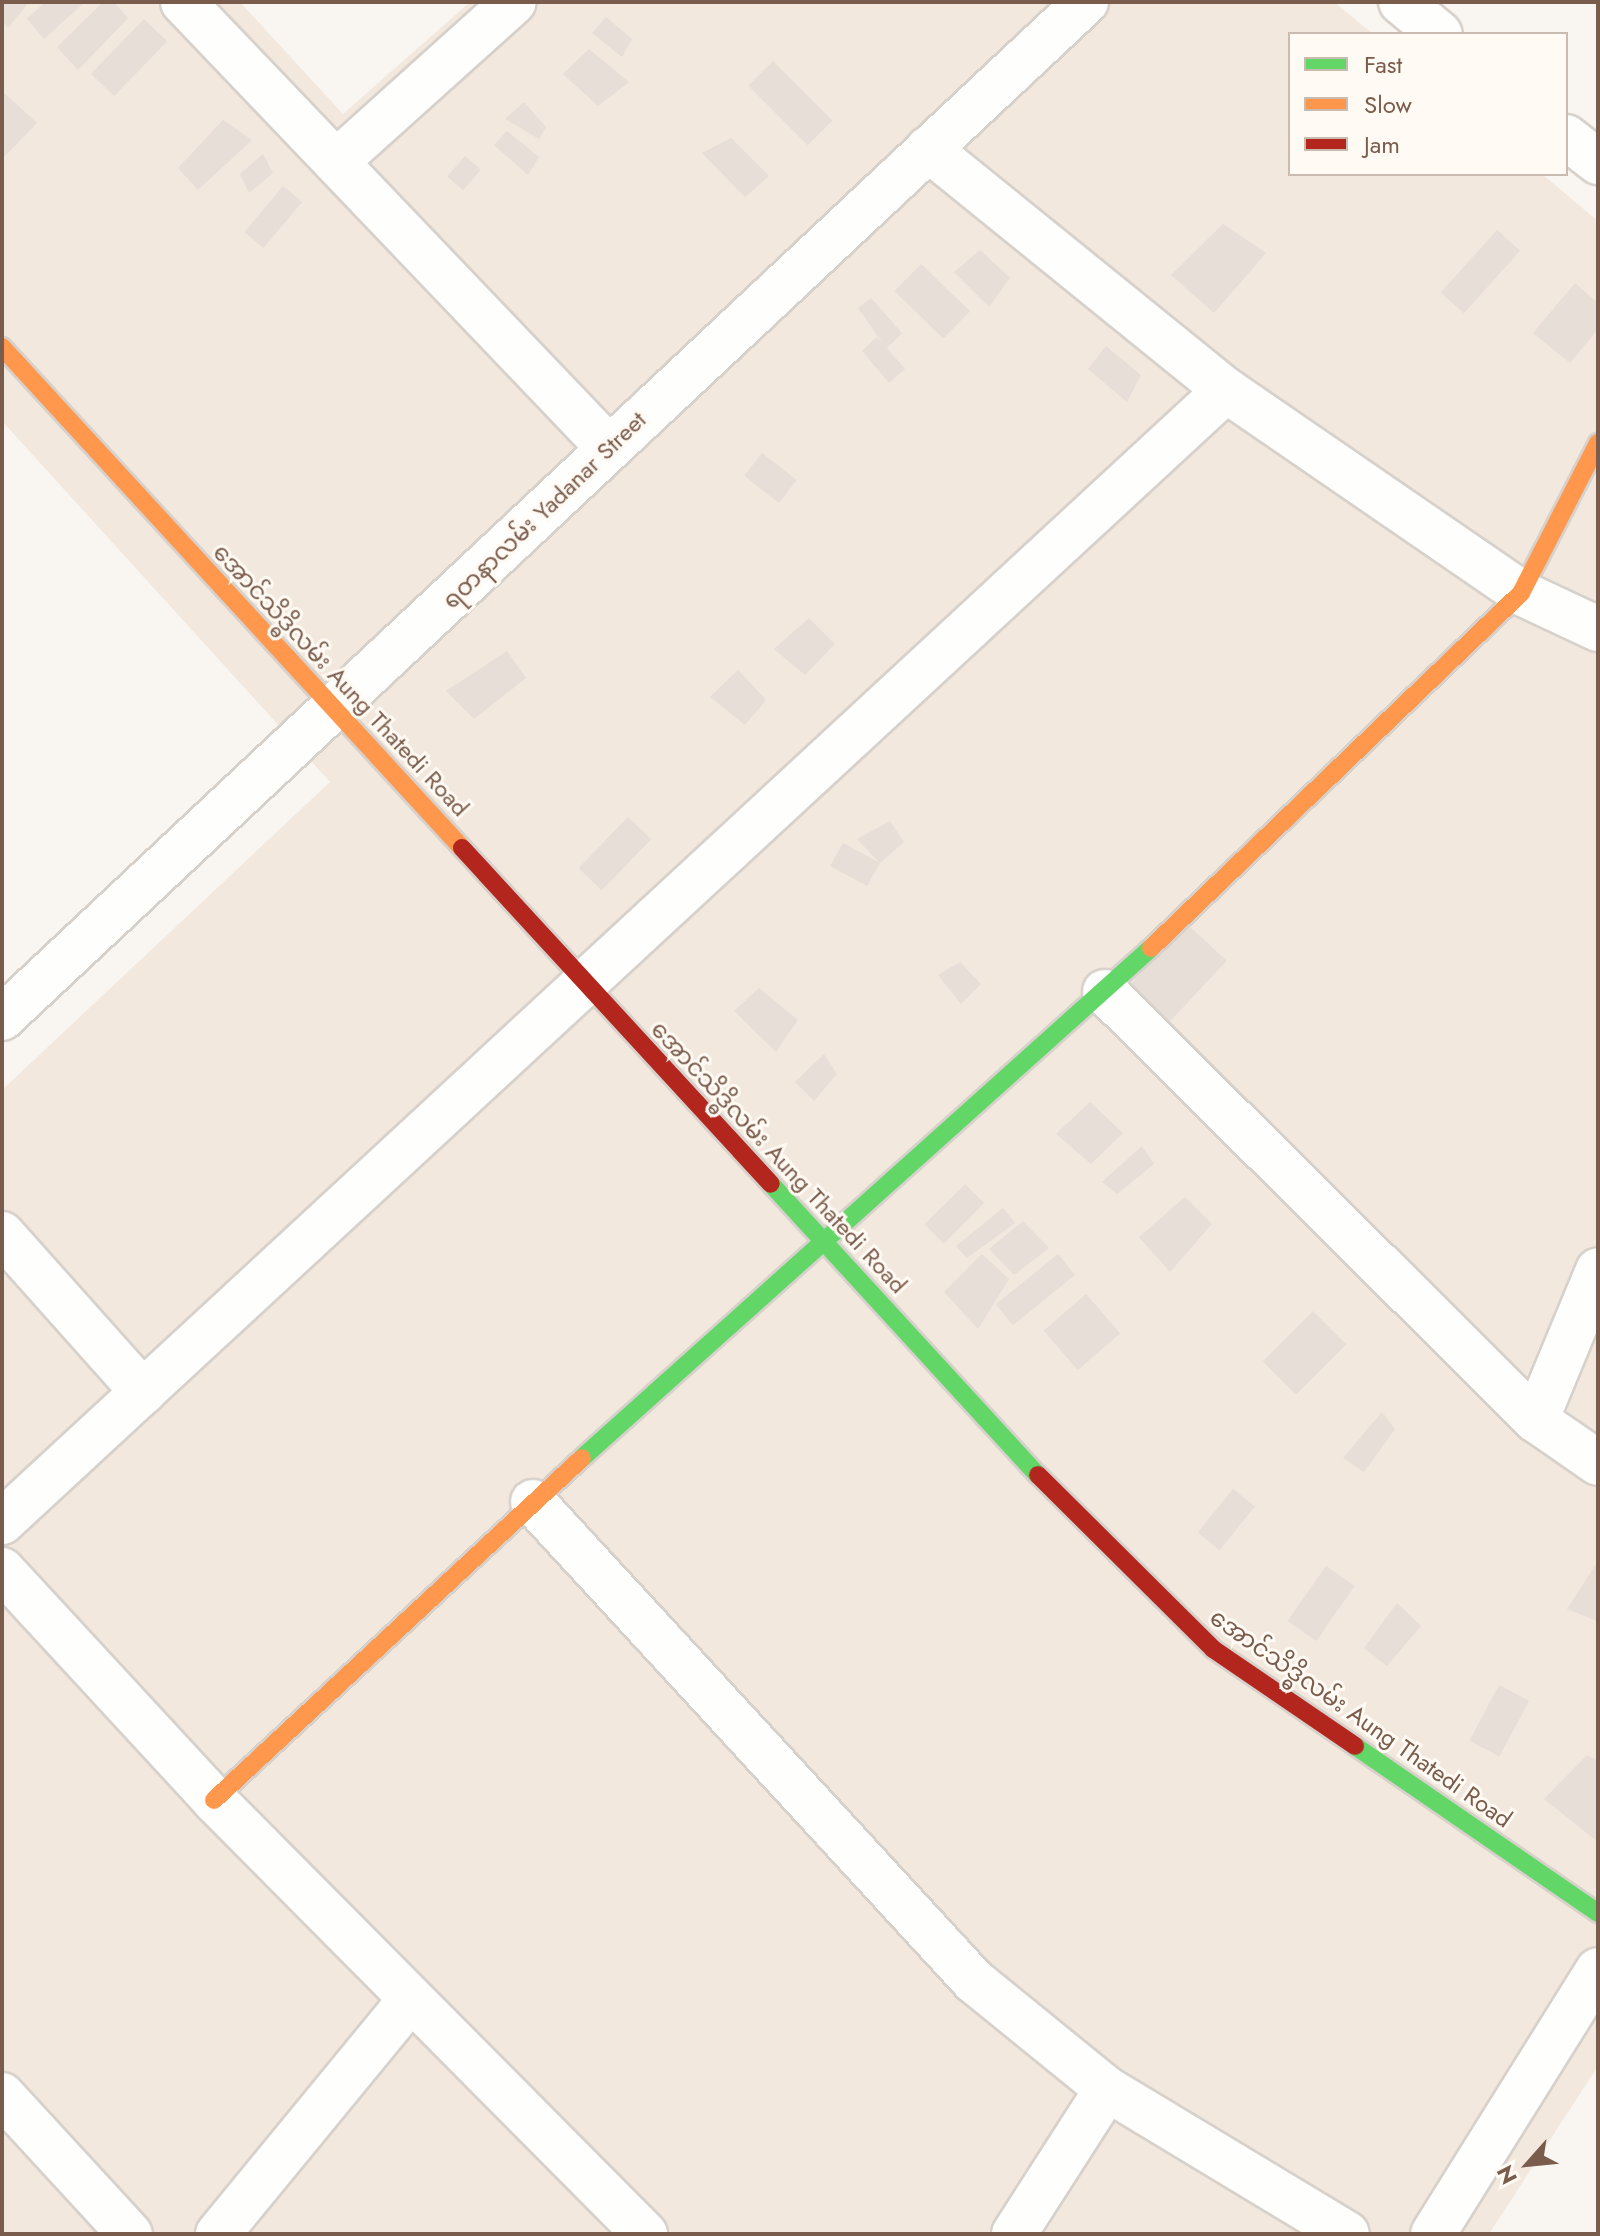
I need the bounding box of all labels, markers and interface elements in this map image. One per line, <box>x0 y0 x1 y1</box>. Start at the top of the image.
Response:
legend <box>1288 32 1568 176</box>
text: Fast <box>1364 47 1402 82</box>
text: Slow <box>1364 87 1412 122</box>
text: Jam <box>1364 127 1400 162</box>
street label: ရတနာလမ်း Yadanar Street <box>436 405 652 615</box>
street label: အောင်သိဒ္ဓိလမ်း Aung Thatedi Road <box>207 538 475 822</box>
street label: အောင်သိဒ္ဓိလမ်း Aung Thatedi Road <box>645 1015 913 1299</box>
street label: အောင်သိဒ္ဓိလမ်း Aung Thatedi Road <box>1205 1602 1517 1834</box>
north arrow <box>1488 2124 1568 2204</box>
text: N <box>1488 2160 1525 2190</box>

